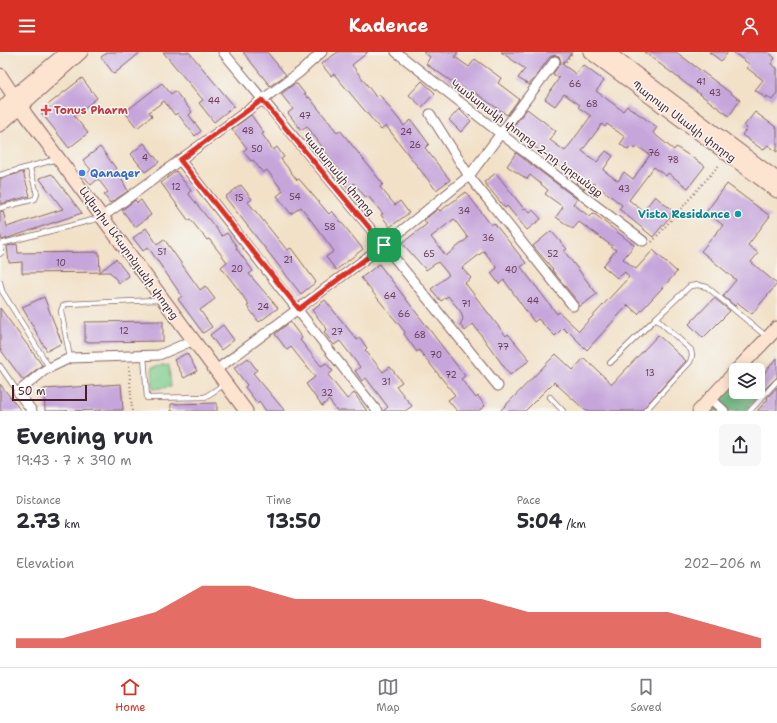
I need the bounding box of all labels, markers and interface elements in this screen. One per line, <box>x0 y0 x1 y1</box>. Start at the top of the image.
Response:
text: Kadence <box>349 14 428 38</box>
icon: menu <box>16 15 38 37</box>
icon: person <box>739 15 761 37</box>
street label: Կամարակի փողոց 2-րդ նրբանցք <box>447 76 606 201</box>
house number: 41 <box>696 76 706 88</box>
street label: Պարույր Սևակի փողոց <box>629 77 739 166</box>
house number: 66 <box>569 78 581 90</box>
house number: 43 <box>709 87 721 99</box>
house number: 44 <box>208 95 220 107</box>
house number: 68 <box>586 98 598 110</box>
place label: Tonus Pharm <box>54 103 128 118</box>
marker: Tonus Pharm <box>41 105 51 115</box>
house number: 47 <box>299 110 311 122</box>
house number: 48 <box>242 125 254 137</box>
house number: 24 <box>400 126 412 138</box>
street label: Կամարակի փողոց <box>299 129 378 219</box>
house number: 26 <box>409 139 421 151</box>
house number: 50 <box>251 143 263 155</box>
house number: 76 <box>648 147 660 159</box>
house number: 4 <box>142 152 148 164</box>
house number: 78 <box>667 154 679 166</box>
place label: Qanaqer <box>90 166 140 181</box>
marker: Qanaqer <box>77 168 87 178</box>
house number: 12 <box>171 181 181 193</box>
house number: 43 <box>618 183 630 195</box>
street label: Ավետիս Ահարոնյանի փողոց <box>75 184 182 323</box>
house number: 54 <box>289 191 301 203</box>
house number: 15 <box>234 192 244 204</box>
house number: 34 <box>458 205 470 217</box>
place label: Vista Residance <box>638 207 730 222</box>
marker: Vista Residance <box>733 209 743 219</box>
house number: 58 <box>324 221 336 233</box>
pin <box>367 228 401 262</box>
house number: 36 <box>482 232 494 244</box>
icon: arrive <box>373 234 395 256</box>
house number: 51 <box>158 246 166 258</box>
house number: 65 <box>423 248 435 260</box>
house number: 52 <box>547 248 559 260</box>
house number: 21 <box>283 254 293 266</box>
house number: 10 <box>56 257 66 269</box>
house number: 20 <box>231 263 243 275</box>
house number: 40 <box>505 264 517 276</box>
house number: 64 <box>384 290 396 302</box>
house number: 44 <box>527 295 539 307</box>
house number: 71 <box>461 298 471 310</box>
house number: 24 <box>257 301 269 313</box>
house number: 66 <box>398 308 410 320</box>
house number: 12 <box>119 325 129 337</box>
house number: 27 <box>331 326 343 338</box>
house number: 68 <box>414 329 426 341</box>
house number: 77 <box>497 341 509 353</box>
house number: 70 <box>430 349 442 361</box>
map controls <box>729 363 765 399</box>
button: layers <box>729 363 765 399</box>
house number: 13 <box>645 367 655 379</box>
house number: 72 <box>445 369 457 381</box>
house number: 31 <box>381 376 391 388</box>
scale bar <box>12 383 87 402</box>
text: 50 m <box>18 384 46 399</box>
house number: 32 <box>321 387 333 399</box>
text: Evening run <box>16 422 153 451</box>
button: share <box>719 424 761 466</box>
text: 19:43 · 7 × 390 m <box>16 452 131 469</box>
text: Distance <box>16 493 61 508</box>
text: Time <box>266 493 292 508</box>
text: Pace <box>517 493 541 508</box>
text: 2.73 <box>16 508 61 534</box>
text: 13:50 <box>266 508 321 534</box>
text: 5:04 <box>517 508 563 534</box>
text: km <box>61 517 80 532</box>
text: /km <box>563 517 586 532</box>
text: Elevation <box>16 555 74 572</box>
text: 202–206 m <box>684 555 761 572</box>
tab: Home <box>115 676 146 715</box>
tab: Map <box>376 676 400 715</box>
tab: Saved <box>630 676 662 715</box>

